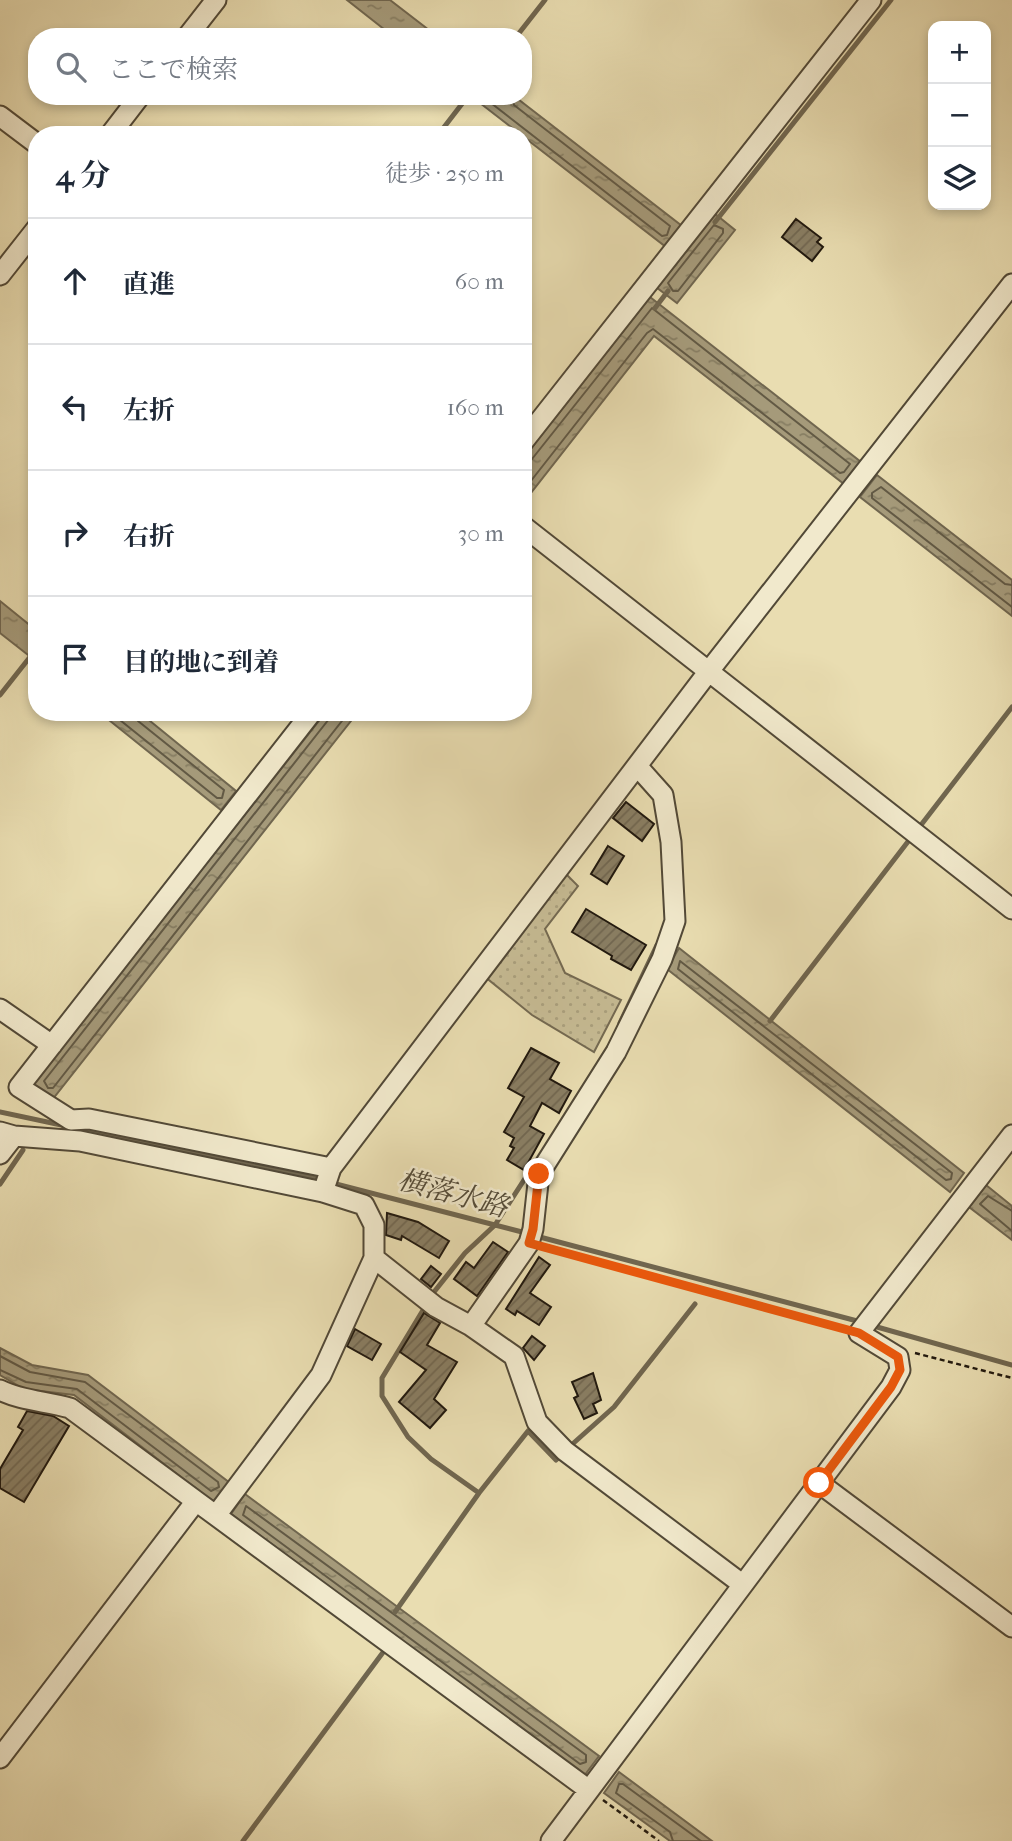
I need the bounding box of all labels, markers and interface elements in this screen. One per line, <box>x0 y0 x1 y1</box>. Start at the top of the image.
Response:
map controls <box>928 21 991 210</box>
button: + <box>928 21 991 84</box>
search box <box>28 28 532 105</box>
icon: search <box>52 48 90 86</box>
text: ここで検索 <box>108 54 238 85</box>
button: − <box>928 84 991 147</box>
button: layers <box>928 147 991 210</box>
text: 4 分 <box>56 158 110 193</box>
text: 徒歩 · 250 m <box>385 160 504 187</box>
icon: ahead <box>56 262 94 300</box>
text: 60 m <box>455 268 504 295</box>
text: 直進 <box>123 269 175 300</box>
icon: left <box>56 388 94 426</box>
text: 160 m <box>447 394 504 421</box>
text: 左折 <box>123 395 175 426</box>
icon: right <box>56 514 94 552</box>
text: 30 m <box>458 520 504 547</box>
text: 右折 <box>123 521 175 552</box>
icon: arrive <box>56 640 94 678</box>
text: 目的地に到着 <box>123 647 279 678</box>
route end <box>523 1158 554 1189</box>
water label: 横落水路 <box>395 1163 513 1224</box>
route start <box>803 1467 834 1498</box>

